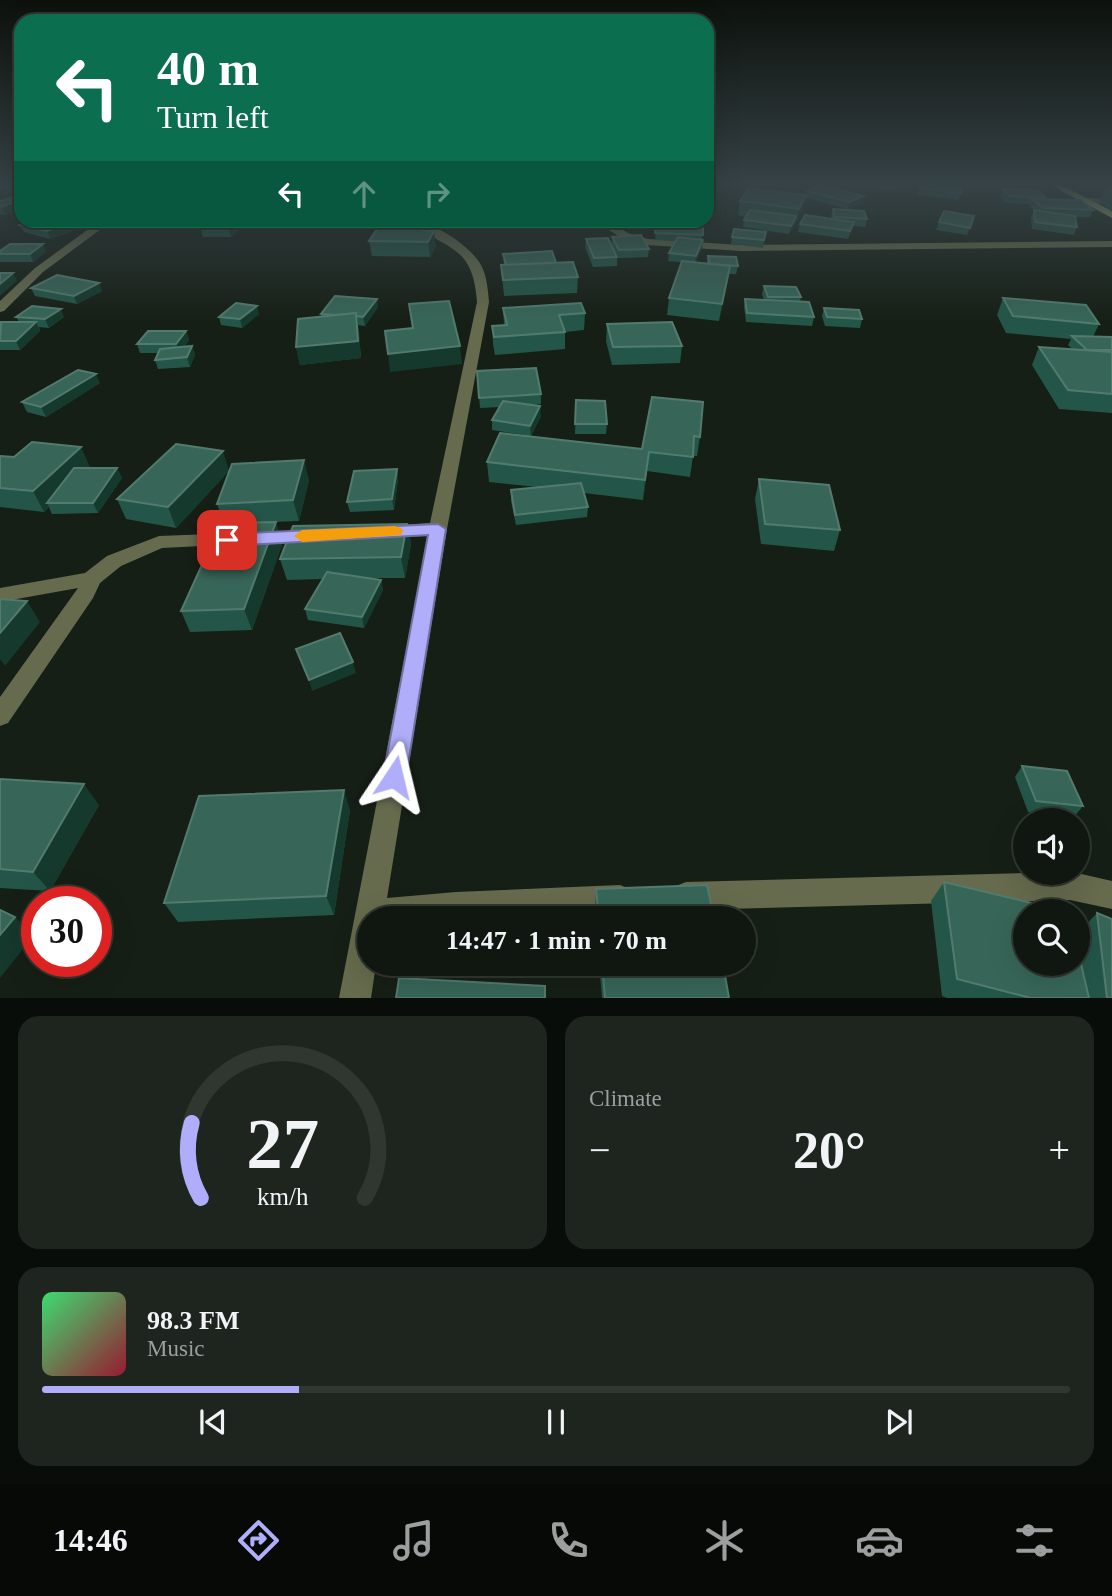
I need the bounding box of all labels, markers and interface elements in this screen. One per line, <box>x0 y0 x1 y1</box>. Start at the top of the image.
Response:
text: 40 m <box>157 41 259 96</box>
icon: left <box>42 42 133 133</box>
text: Turn left <box>157 99 269 135</box>
icon: left <box>272 175 310 213</box>
icon: ahead <box>345 175 383 213</box>
icon: right <box>418 175 456 213</box>
pin <box>197 510 257 570</box>
icon: arrive <box>208 521 246 559</box>
position arrow <box>357 740 431 814</box>
map controls <box>1013 808 1090 976</box>
button: sound <box>1013 808 1090 885</box>
speed limit sign: 30 <box>21 886 112 977</box>
button: search <box>1013 899 1090 976</box>
text: 14:47 · 1 min · 70 m <box>446 926 667 955</box>
text: Climate <box>589 1086 662 1111</box>
text: 27 <box>246 1104 319 1185</box>
text: 20° <box>793 1122 866 1179</box>
text: − <box>589 1129 610 1171</box>
text: + <box>1049 1129 1070 1171</box>
text: km/h <box>257 1183 309 1210</box>
text: 98.3 FM <box>147 1306 239 1335</box>
text: Music <box>147 1336 205 1361</box>
icon: previous <box>194 1403 232 1441</box>
icon: pause <box>537 1403 575 1441</box>
icon: next <box>880 1403 918 1441</box>
icon: directions <box>234 1516 283 1565</box>
icon: music <box>389 1516 438 1565</box>
icon: phone <box>544 1516 593 1565</box>
icon: climate <box>700 1516 749 1565</box>
icon: car <box>855 1516 904 1565</box>
icon: filters <box>1010 1516 1059 1565</box>
text: 14:46 <box>53 1522 128 1558</box>

